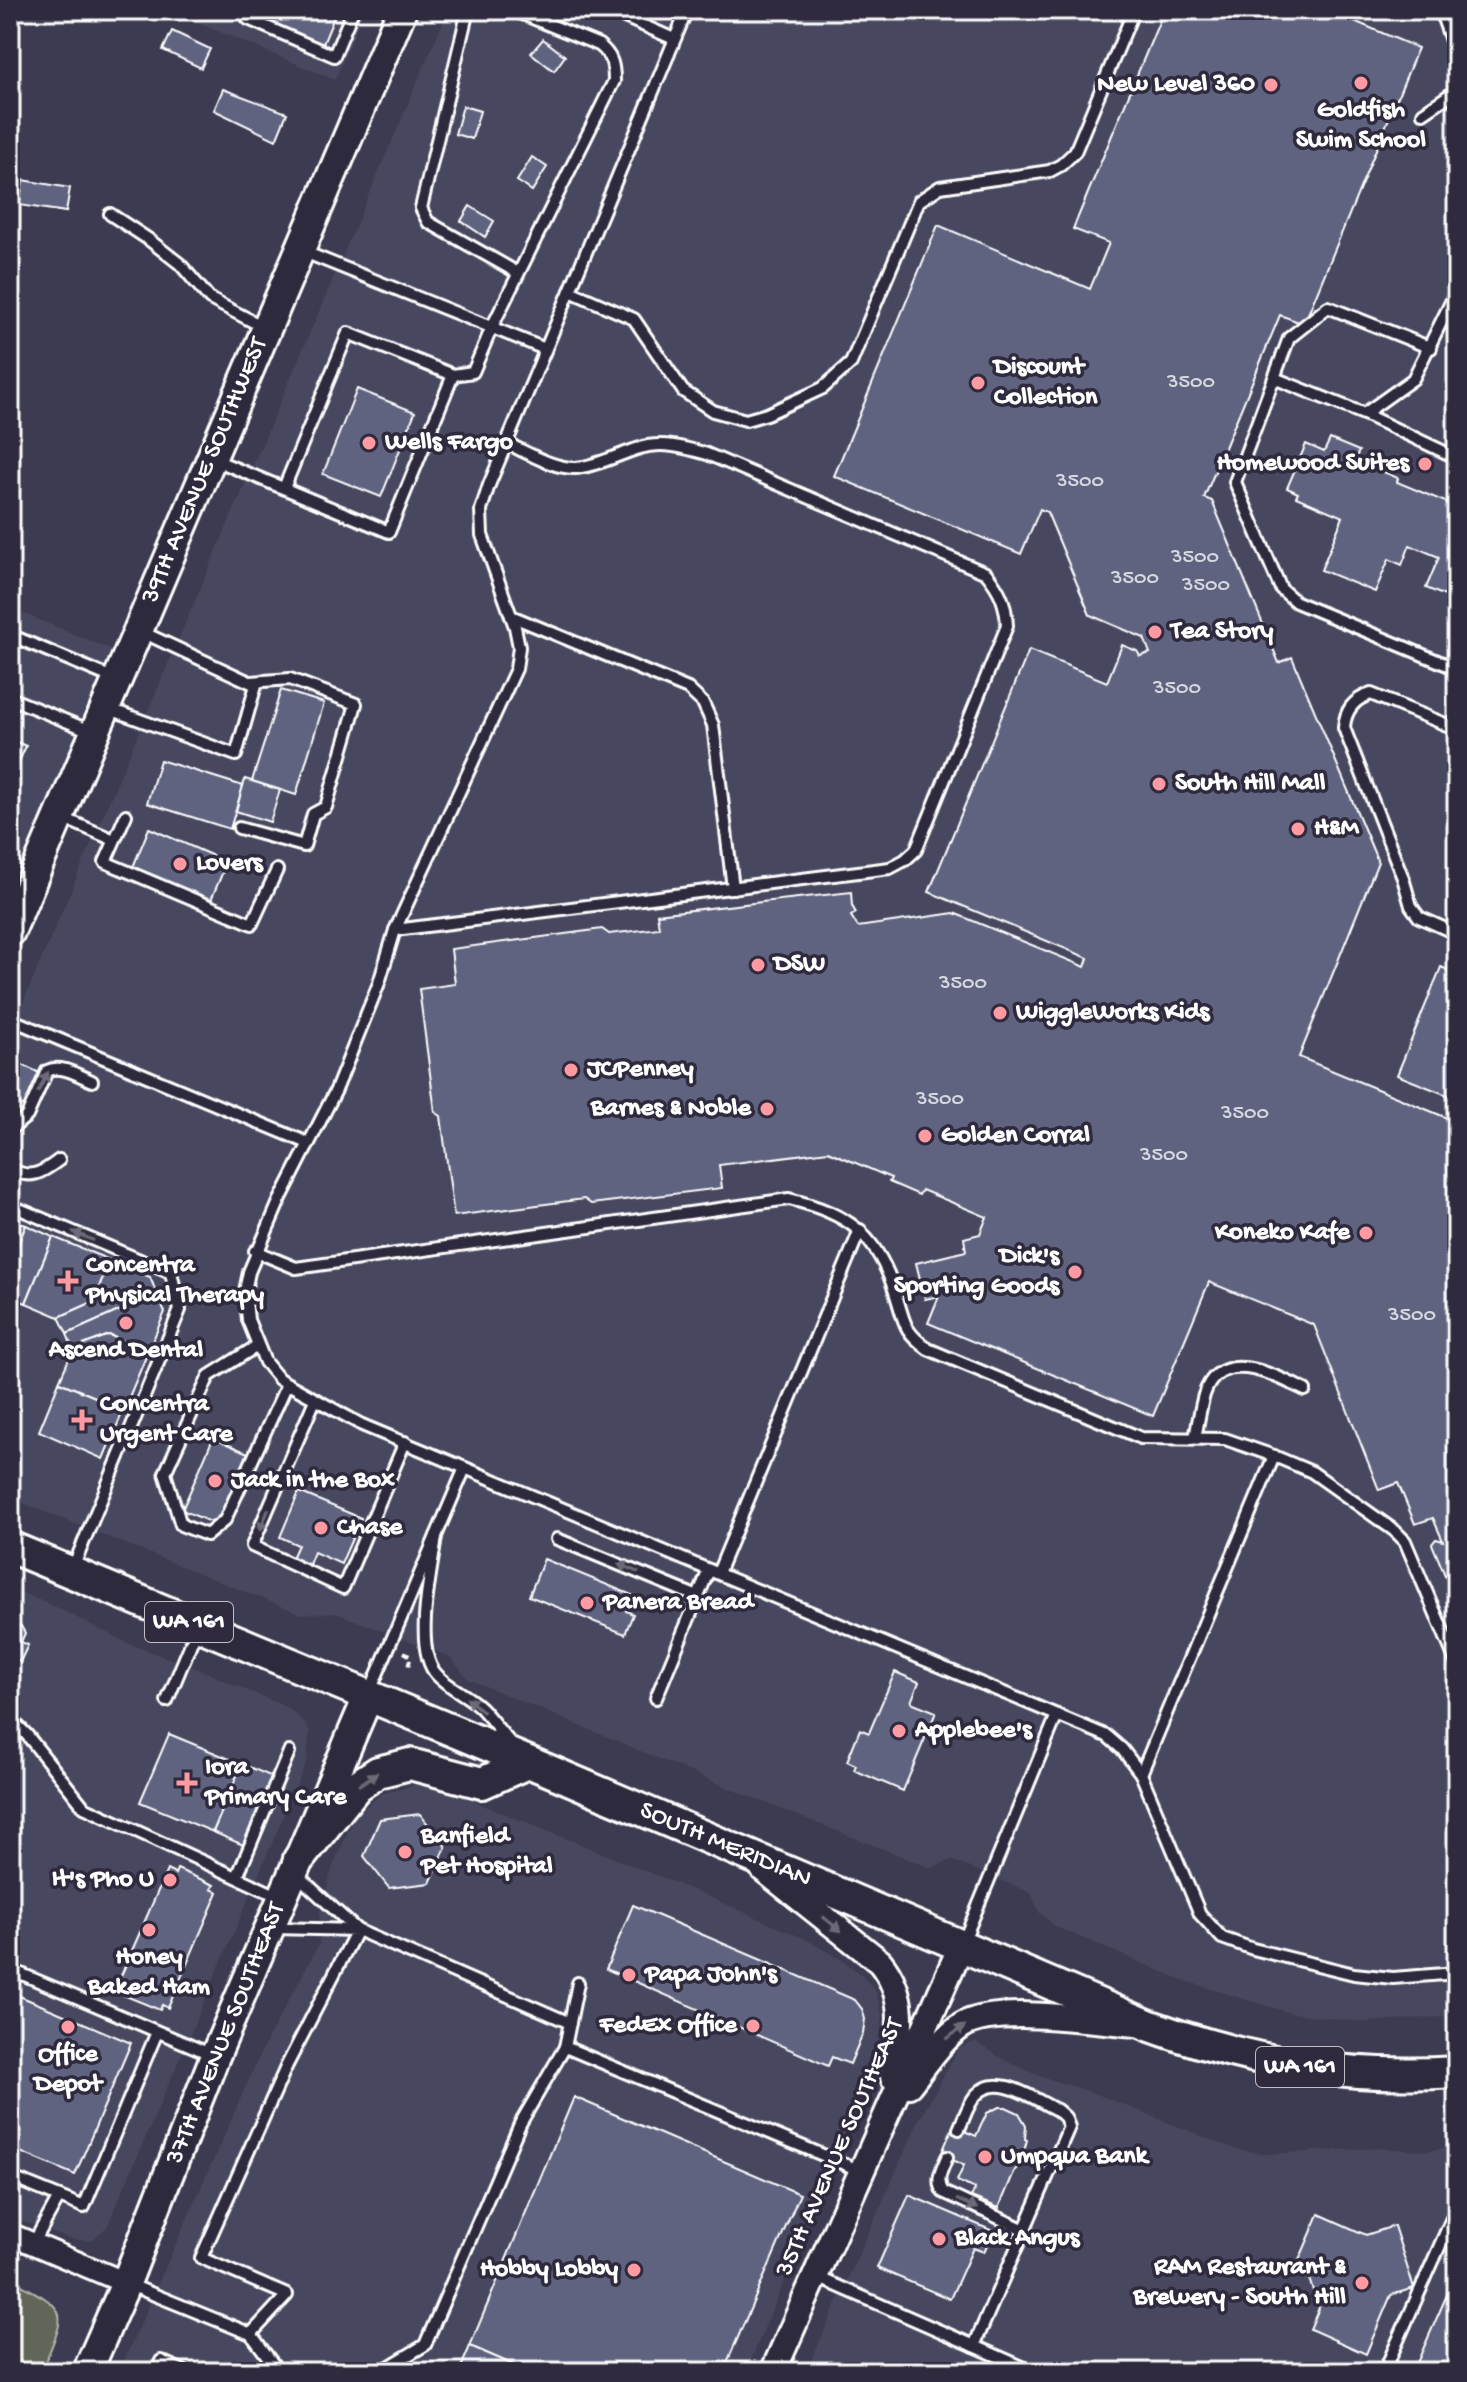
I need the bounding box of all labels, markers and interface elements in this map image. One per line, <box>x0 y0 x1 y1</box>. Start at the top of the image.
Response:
place label: New Level 360 <box>1097 70 1255 101</box>
marker: Goldfish Swim School <box>1352 74 1370 92</box>
marker: New Level 360 <box>1262 76 1280 94</box>
place label: Goldfish Swim School <box>1296 96 1426 157</box>
street label: 39TH AVENUE SOUTHWEST <box>136 332 276 610</box>
place label: Discount Collection <box>992 353 1098 414</box>
house number: 3500 <box>1166 370 1215 396</box>
marker: Discount Collection <box>969 374 987 392</box>
place label: Wells Fargo <box>384 428 513 459</box>
marker: Wells Fargo <box>360 434 378 452</box>
place label: Homewood Suites <box>1217 449 1410 480</box>
marker: Homewood Suites <box>1416 455 1434 473</box>
house number: 3500 <box>1055 469 1104 495</box>
house number: 3500 <box>1170 545 1219 571</box>
house number: 3500 <box>1110 566 1159 592</box>
house number: 3500 <box>1181 573 1230 599</box>
place label: Tea Story <box>1169 617 1273 648</box>
marker: Tea Story <box>1146 623 1164 641</box>
house number: 3500 <box>1152 676 1201 702</box>
place label: South Hill Mall <box>1175 769 1326 800</box>
marker: South Hill Mall <box>1150 775 1168 793</box>
place label: H&M <box>1314 814 1360 845</box>
marker: H&M <box>1289 820 1307 838</box>
place label: Lovers <box>196 849 264 880</box>
marker: Lovers <box>171 855 189 873</box>
place label: DSW <box>772 950 825 981</box>
marker: DSW <box>749 956 767 974</box>
house number: 3500 <box>938 971 987 997</box>
place label: WiggleWorks Kids <box>1015 998 1211 1029</box>
marker: WiggleWorks Kids <box>991 1004 1009 1022</box>
place label: JCPenney <box>586 1055 694 1086</box>
marker: JCPenney <box>562 1061 580 1079</box>
one-way arrow <box>36 1071 50 1094</box>
house number: 3500 <box>915 1087 964 1113</box>
place label: Barnes & Noble <box>590 1094 753 1125</box>
marker: Barnes & Noble <box>758 1100 776 1118</box>
house number: 3500 <box>1220 1101 1269 1127</box>
place label: Golden Corral <box>941 1121 1090 1152</box>
marker: Golden Corral <box>916 1127 934 1145</box>
house number: 3500 <box>1139 1143 1188 1169</box>
place label: Koneko Kafe <box>1214 1218 1352 1249</box>
marker: Koneko Kafe <box>1357 1224 1375 1242</box>
one-way arrow <box>71 1230 95 1243</box>
place label: Dick's Sporting Goods <box>894 1242 1060 1303</box>
place label: Concentra Physical Therapy <box>84 1251 264 1312</box>
marker: Dick's Sporting Goods <box>1066 1263 1084 1281</box>
marker: Concentra Physical Therapy <box>57 1270 79 1292</box>
house number: 3500 <box>1387 1303 1436 1329</box>
marker: Ascend Dental <box>117 1314 135 1332</box>
place label: Ascend Dental <box>48 1336 203 1367</box>
place label: Concentra Urgent Care <box>100 1390 234 1451</box>
marker: Concentra Urgent Care <box>71 1409 93 1431</box>
place label: Jack in the Box <box>230 1466 395 1497</box>
marker: Jack in the Box <box>206 1472 224 1490</box>
one-way arrow <box>257 1508 270 1532</box>
place label: Chase <box>337 1513 404 1544</box>
marker: Chase <box>312 1519 330 1537</box>
one-way arrow <box>615 1561 639 1574</box>
place label: Panera Bread <box>601 1588 756 1619</box>
marker: Panera Bread <box>578 1594 596 1612</box>
road number: WA 161 <box>145 1602 233 1642</box>
one-way arrow <box>465 1697 485 1714</box>
place label: Applebee's <box>914 1716 1033 1747</box>
marker: Applebee's <box>890 1722 908 1740</box>
place label: Iora Primary Care <box>203 1753 348 1814</box>
marker: Iora Primary Care <box>176 1772 198 1794</box>
one-way arrow <box>357 1772 378 1787</box>
street label: SOUTH MERIDIAN <box>635 1796 815 1896</box>
place label: Banfield Pet Hospital <box>419 1822 553 1883</box>
marker: Banfield Pet Hospital <box>396 1843 414 1861</box>
place label: It's Pho U <box>52 1865 154 1896</box>
marker: It's Pho U <box>161 1871 179 1889</box>
street label: 37TH AVENUE SOUTHEAST <box>160 1898 294 2170</box>
one-way arrow <box>822 1915 842 1931</box>
marker: Honey Baked Ham <box>140 1921 158 1939</box>
place label: Honey Baked Ham <box>87 1943 210 2004</box>
place label: Papa John's <box>643 1960 778 1991</box>
marker: Papa John's <box>620 1966 638 1984</box>
place label: FedEx Office <box>599 2011 739 2042</box>
street label: 35TH AVENUE SOUTHEAST <box>770 2013 912 2283</box>
marker: FedEx Office <box>744 2017 762 2035</box>
marker: Office Depot <box>59 2018 77 2036</box>
one-way arrow <box>946 2024 966 2040</box>
place label: Office Depot <box>32 2040 104 2101</box>
road number: WA 161 <box>1256 2047 1344 2087</box>
place label: Umpqua Bank <box>1001 2142 1151 2173</box>
marker: Umpqua Bank <box>976 2148 994 2166</box>
one-way arrow <box>955 2198 978 2211</box>
place label: Black Angus <box>954 2224 1081 2255</box>
marker: Black Angus <box>930 2230 948 2248</box>
place label: RAM Restaurant & Brewery - South Hill <box>1133 2253 1347 2314</box>
place label: Hobby Lobby <box>480 2255 618 2286</box>
marker: Hobby Lobby <box>625 2261 643 2279</box>
marker: RAM Restaurant & Brewery - South Hill <box>1353 2274 1371 2292</box>

